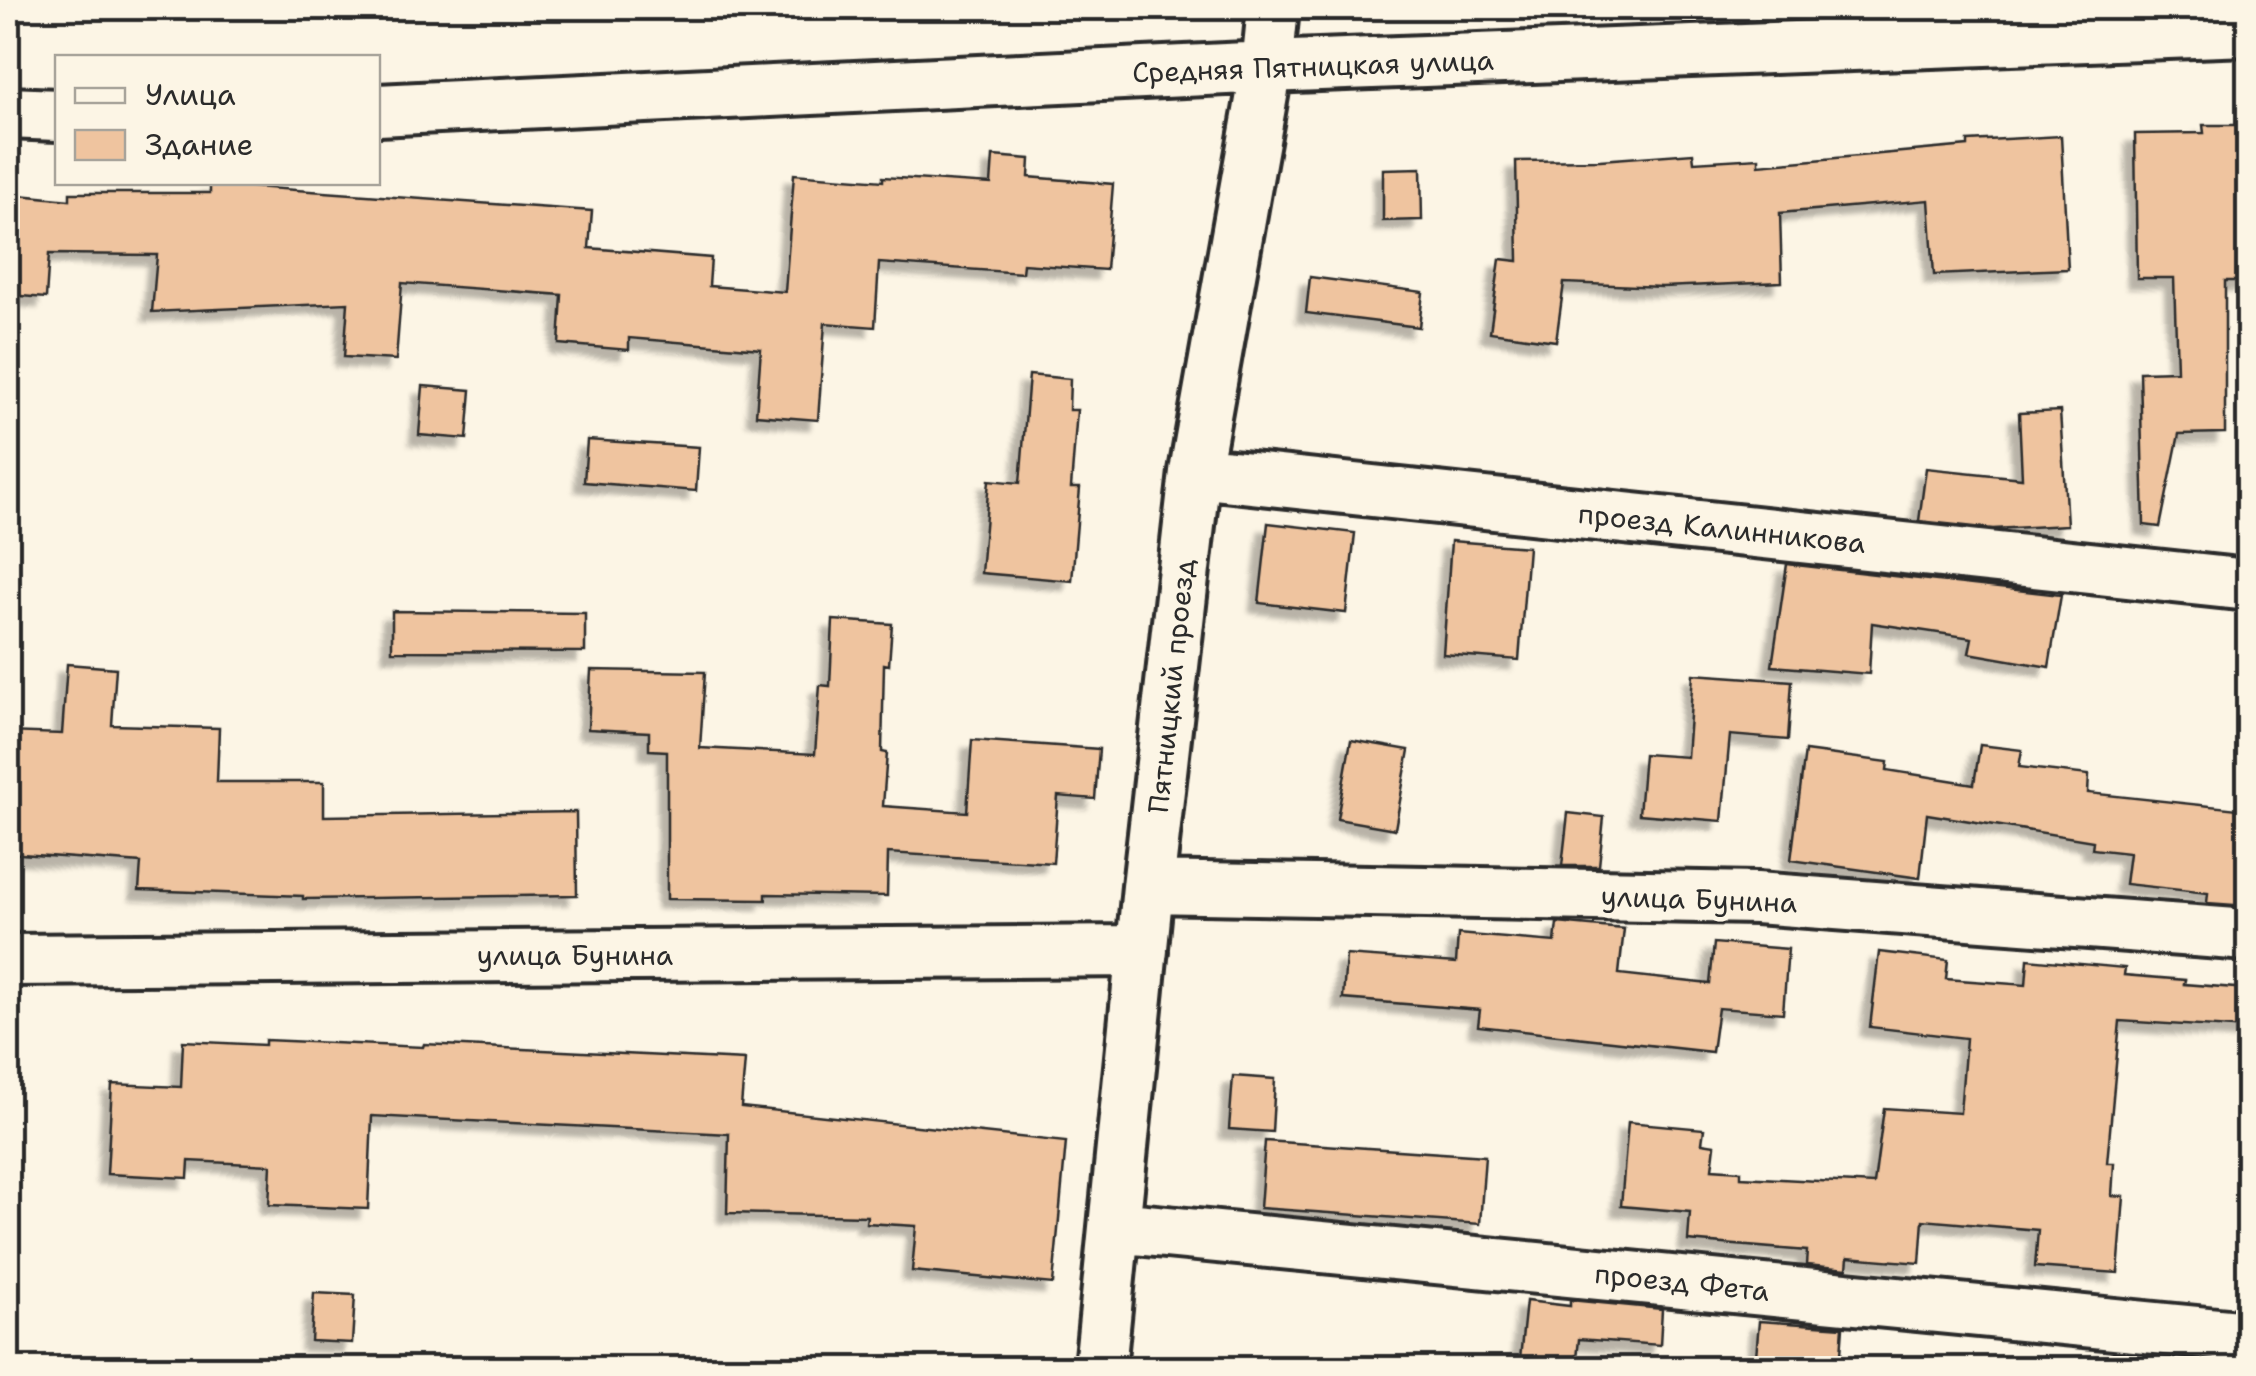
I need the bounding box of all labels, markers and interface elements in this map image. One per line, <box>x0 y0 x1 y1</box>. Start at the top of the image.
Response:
street label: Средняя Пятницкая улица <box>1131 41 1495 91</box>
legend <box>55 55 380 185</box>
text: Улица <box>145 74 236 115</box>
text: Здание <box>145 124 254 165</box>
street label: проезд Калинникова <box>1576 494 1868 562</box>
street label: Пятницкий проезд <box>1139 557 1203 815</box>
street label: улица Бунина <box>1600 877 1798 921</box>
street label: улица Бунина <box>477 936 673 974</box>
street label: проезд Фета <box>1593 1254 1771 1310</box>

